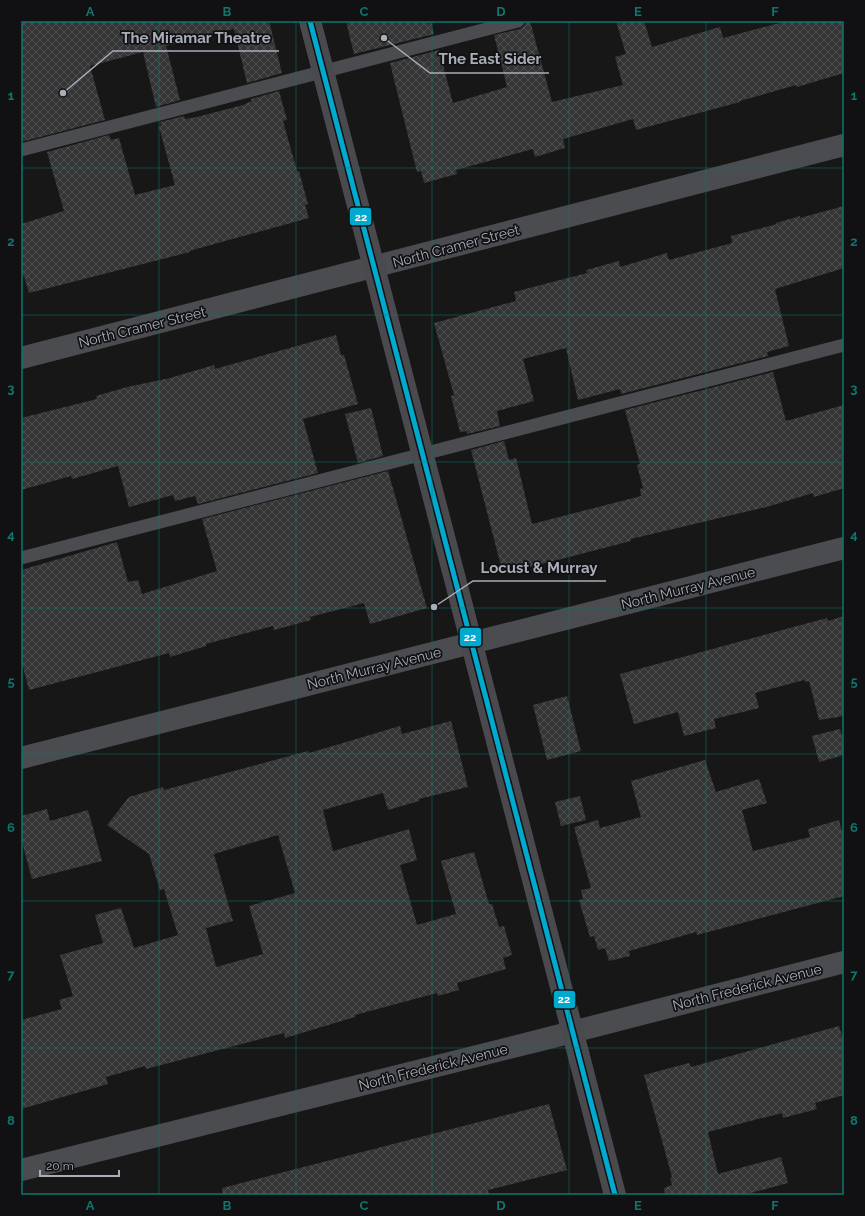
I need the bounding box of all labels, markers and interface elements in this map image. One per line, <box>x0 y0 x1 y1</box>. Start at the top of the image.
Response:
text: A <box>86 4 95 19</box>
text: B <box>223 4 232 19</box>
text: C <box>360 4 369 19</box>
text: D <box>496 4 506 19</box>
text: E <box>634 4 642 19</box>
text: F <box>771 4 779 19</box>
callout: The Miramar Theatre <box>113 24 279 51</box>
text: The Miramar Theatre <box>121 29 271 47</box>
callout: The East Sider <box>430 46 549 73</box>
text: The East Sider <box>439 50 542 68</box>
text: 1 <box>8 88 15 103</box>
text: 1 <box>851 88 858 103</box>
line badge: 22 <box>349 207 372 226</box>
text: 22 <box>355 211 367 224</box>
street label: North Cramer Street <box>391 221 521 271</box>
text: 2 <box>7 234 15 249</box>
text: 2 <box>850 234 858 249</box>
street label: North Cramer Street <box>77 303 208 351</box>
text: 3 <box>7 381 15 396</box>
text: 3 <box>850 381 858 396</box>
text: 4 <box>7 527 15 542</box>
text: 4 <box>850 527 858 542</box>
callout: Locust & Murray <box>473 554 606 581</box>
text: Locust & Murray <box>481 559 598 577</box>
street label: North Murray Avenue <box>619 564 757 612</box>
line badge: 22 <box>459 627 482 647</box>
text: 22 <box>464 631 476 644</box>
street label: North Murray Avenue <box>305 644 443 692</box>
text: 5 <box>7 674 15 689</box>
text: 5 <box>850 674 858 689</box>
text: 6 <box>7 820 15 835</box>
text: 6 <box>850 820 858 835</box>
street label: North Frederick Avenue <box>671 961 823 1013</box>
text: 7 <box>7 967 15 982</box>
text: 7 <box>850 967 858 982</box>
line badge: 22 <box>553 990 576 1009</box>
text: 22 <box>558 993 570 1006</box>
street label: North Frederick Avenue <box>357 1041 509 1093</box>
text: 8 <box>7 1113 15 1128</box>
text: 8 <box>850 1113 858 1128</box>
scale bar <box>40 1152 119 1178</box>
text: 20 m <box>46 1159 74 1173</box>
text: A <box>86 1198 95 1213</box>
text: B <box>223 1198 232 1213</box>
text: C <box>360 1198 369 1213</box>
text: D <box>496 1198 506 1213</box>
text: E <box>634 1198 642 1213</box>
text: F <box>771 1198 779 1213</box>

